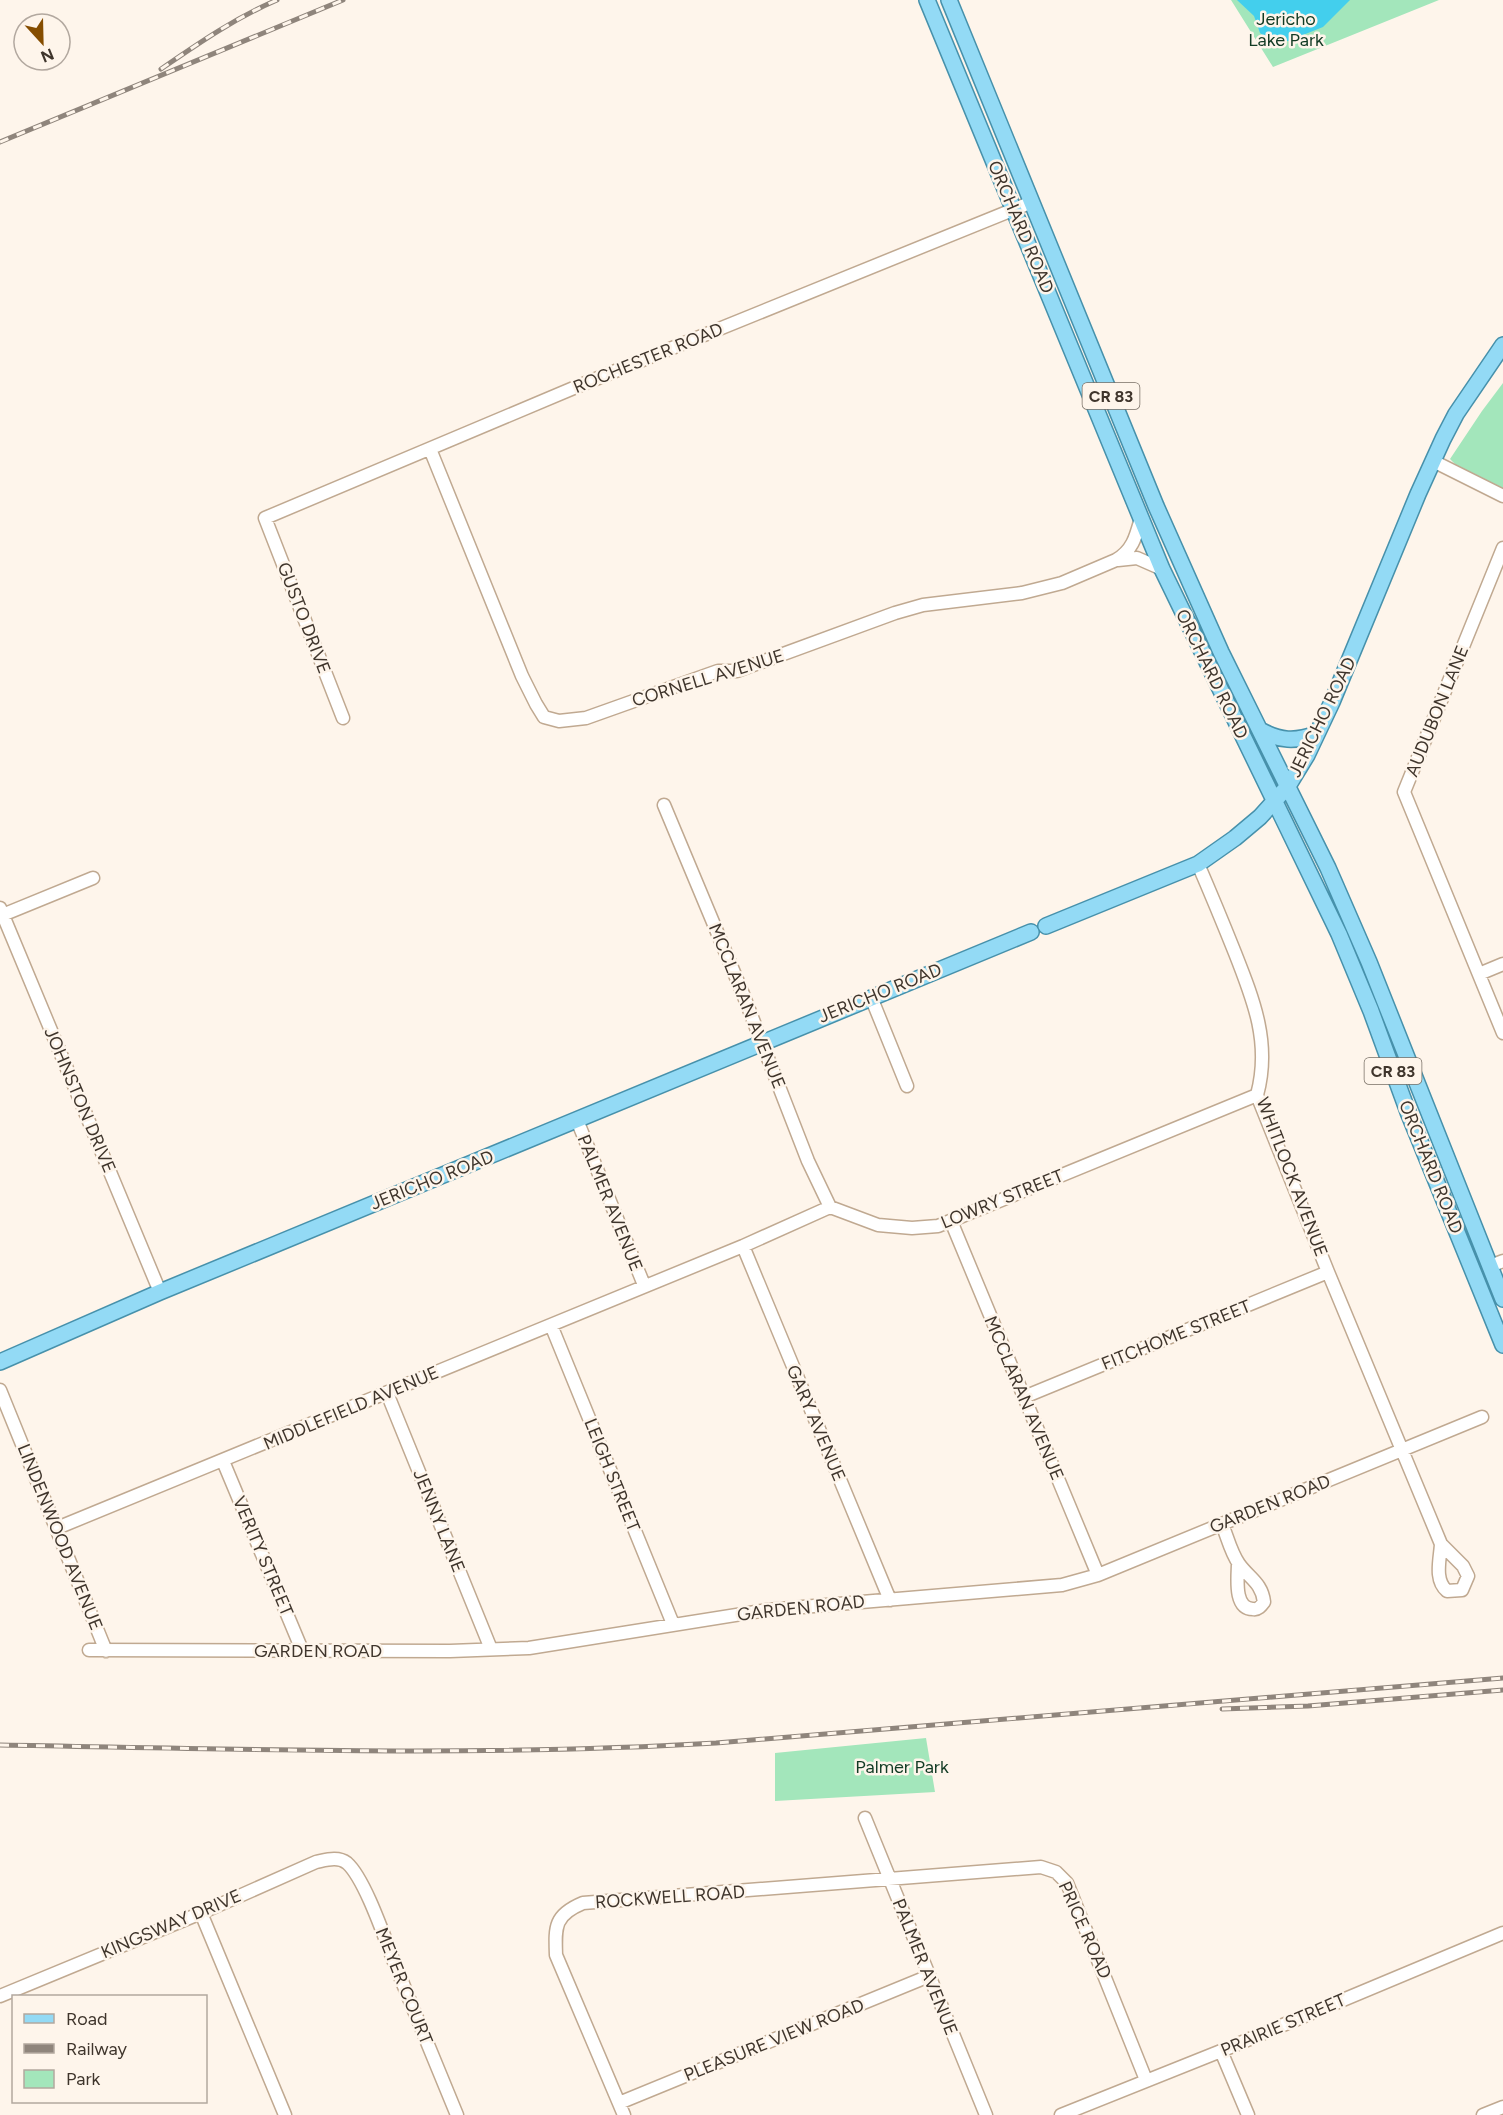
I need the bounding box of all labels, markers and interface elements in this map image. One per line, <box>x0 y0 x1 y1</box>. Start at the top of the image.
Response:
park label: Jericho Lake Park <box>1248 8 1324 51</box>
north arrow <box>12 12 72 72</box>
text: N <box>38 44 57 67</box>
street label: ORCHARD ROAD <box>983 157 1059 297</box>
street label: ROCHESTER ROAD <box>570 318 726 398</box>
road number: CR 83 <box>1082 383 1140 409</box>
street label: GUSTO DRIVE <box>273 559 335 677</box>
street label: ORCHARD ROAD <box>1171 605 1253 743</box>
street label: AUDUBON LANE <box>1401 642 1473 780</box>
street label: CORNELL AVENUE <box>629 644 787 712</box>
street label: JERICHO ROAD <box>1283 653 1361 781</box>
street label: MCCLARAN AVENUE <box>704 920 790 1092</box>
street label: JERICHO ROAD <box>815 958 945 1028</box>
street label: JOHNSTON DRIVE <box>39 1024 121 1176</box>
road number: CR 83 <box>1364 1058 1422 1084</box>
street label: WHITLOCK AVENUE <box>1251 1094 1333 1260</box>
street label: ORCHARD ROAD <box>1394 1097 1468 1237</box>
street label: PALMER AVENUE <box>573 1131 647 1275</box>
street label: JERICHO ROAD <box>367 1145 497 1215</box>
street label: LOWRY STREET <box>938 1164 1067 1234</box>
street label: FITCHOME STREET <box>1098 1295 1254 1375</box>
street label: MCCLARAN AVENUE <box>979 1312 1069 1484</box>
street label: MIDDLEFIELD AVENUE <box>260 1361 442 1455</box>
street label: GARY AVENUE <box>782 1362 850 1484</box>
street label: LEIGH STREET <box>579 1415 645 1535</box>
street label: LINDENWOOD AVENUE <box>13 1441 107 1633</box>
street label: JENNY LANE <box>408 1466 470 1576</box>
street label: GARDEN ROAD <box>1206 1470 1334 1538</box>
street label: VERITY STREET <box>228 1493 298 1619</box>
street label: GARDEN ROAD <box>736 1590 866 1626</box>
street label: GARDEN ROAD <box>254 1640 382 1662</box>
park label: Palmer Park <box>855 1756 949 1778</box>
street label: PRICE ROAD <box>1054 1878 1116 1982</box>
street label: ROCKWELL ROAD <box>594 1881 746 1913</box>
street label: KINGSWAY DRIVE <box>98 1885 244 1963</box>
street label: PALMER AVENUE <box>888 1895 962 2039</box>
street label: MEYER COURT <box>371 1924 437 2048</box>
street label: PRAIRIE STREET <box>1217 1989 1349 2061</box>
street label: PLEASURE VIEW ROAD <box>681 1994 867 2086</box>
legend <box>12 1995 207 2103</box>
text: Road <box>66 2008 107 2030</box>
text: Railway <box>66 2038 128 2060</box>
text: Park <box>66 2068 101 2090</box>

